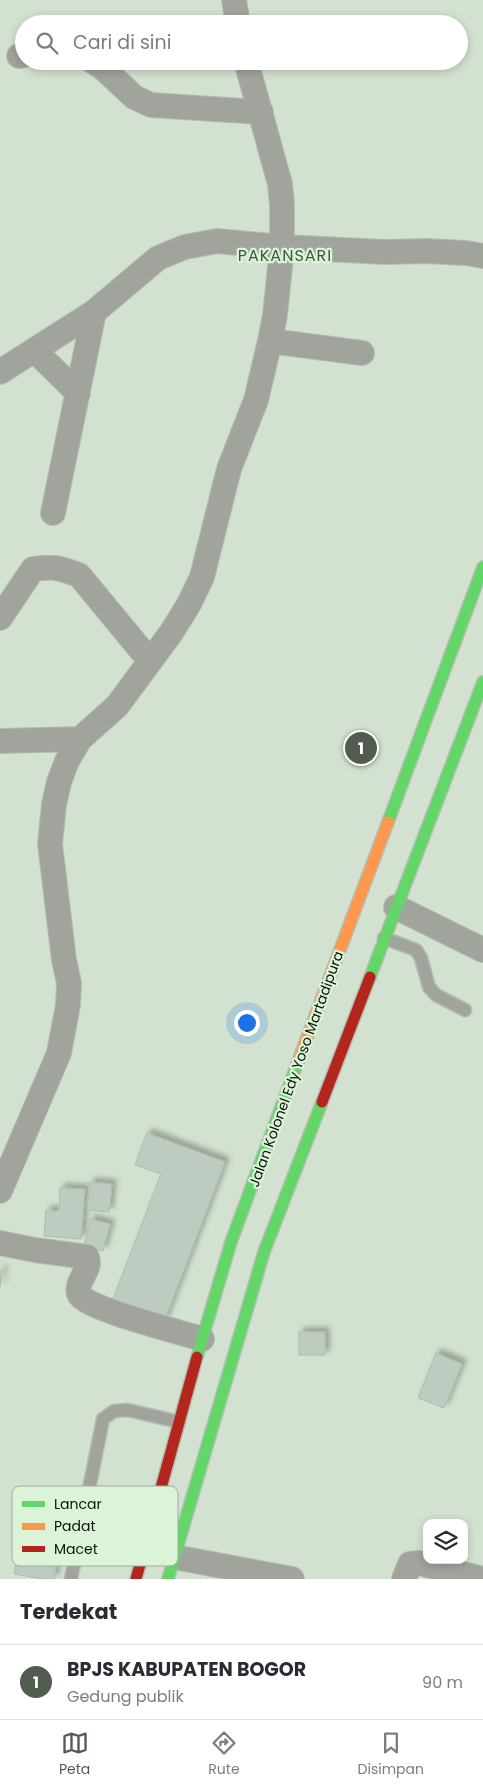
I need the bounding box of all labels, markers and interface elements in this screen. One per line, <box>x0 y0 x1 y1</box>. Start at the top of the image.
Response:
search box <box>15 15 468 70</box>
icon: search <box>33 29 61 57</box>
text: Cari di sini <box>73 29 171 56</box>
district label: PAKANSARI <box>238 244 332 267</box>
pin: 1 <box>345 729 377 767</box>
street label: Jalan Kolonel Edy Yoso Martadipura <box>244 948 348 1190</box>
your location <box>234 1010 260 1036</box>
legend <box>12 1486 178 1566</box>
text: Lancar <box>54 1494 102 1514</box>
text: Padat <box>54 1516 96 1536</box>
map controls <box>423 1519 468 1564</box>
button: layers <box>423 1519 468 1564</box>
text: Macet <box>54 1539 98 1559</box>
text: Terdekat <box>20 1597 117 1626</box>
text: BPJS KABUPATEN BOGOR <box>67 1656 306 1683</box>
text: 1 <box>33 1671 39 1694</box>
text: 90 m <box>422 1671 463 1694</box>
text: Gedung publik <box>67 1685 184 1708</box>
tab: Peta <box>59 1729 90 1780</box>
tab: Rute <box>208 1729 240 1780</box>
tab: Disimpan <box>358 1729 424 1780</box>

